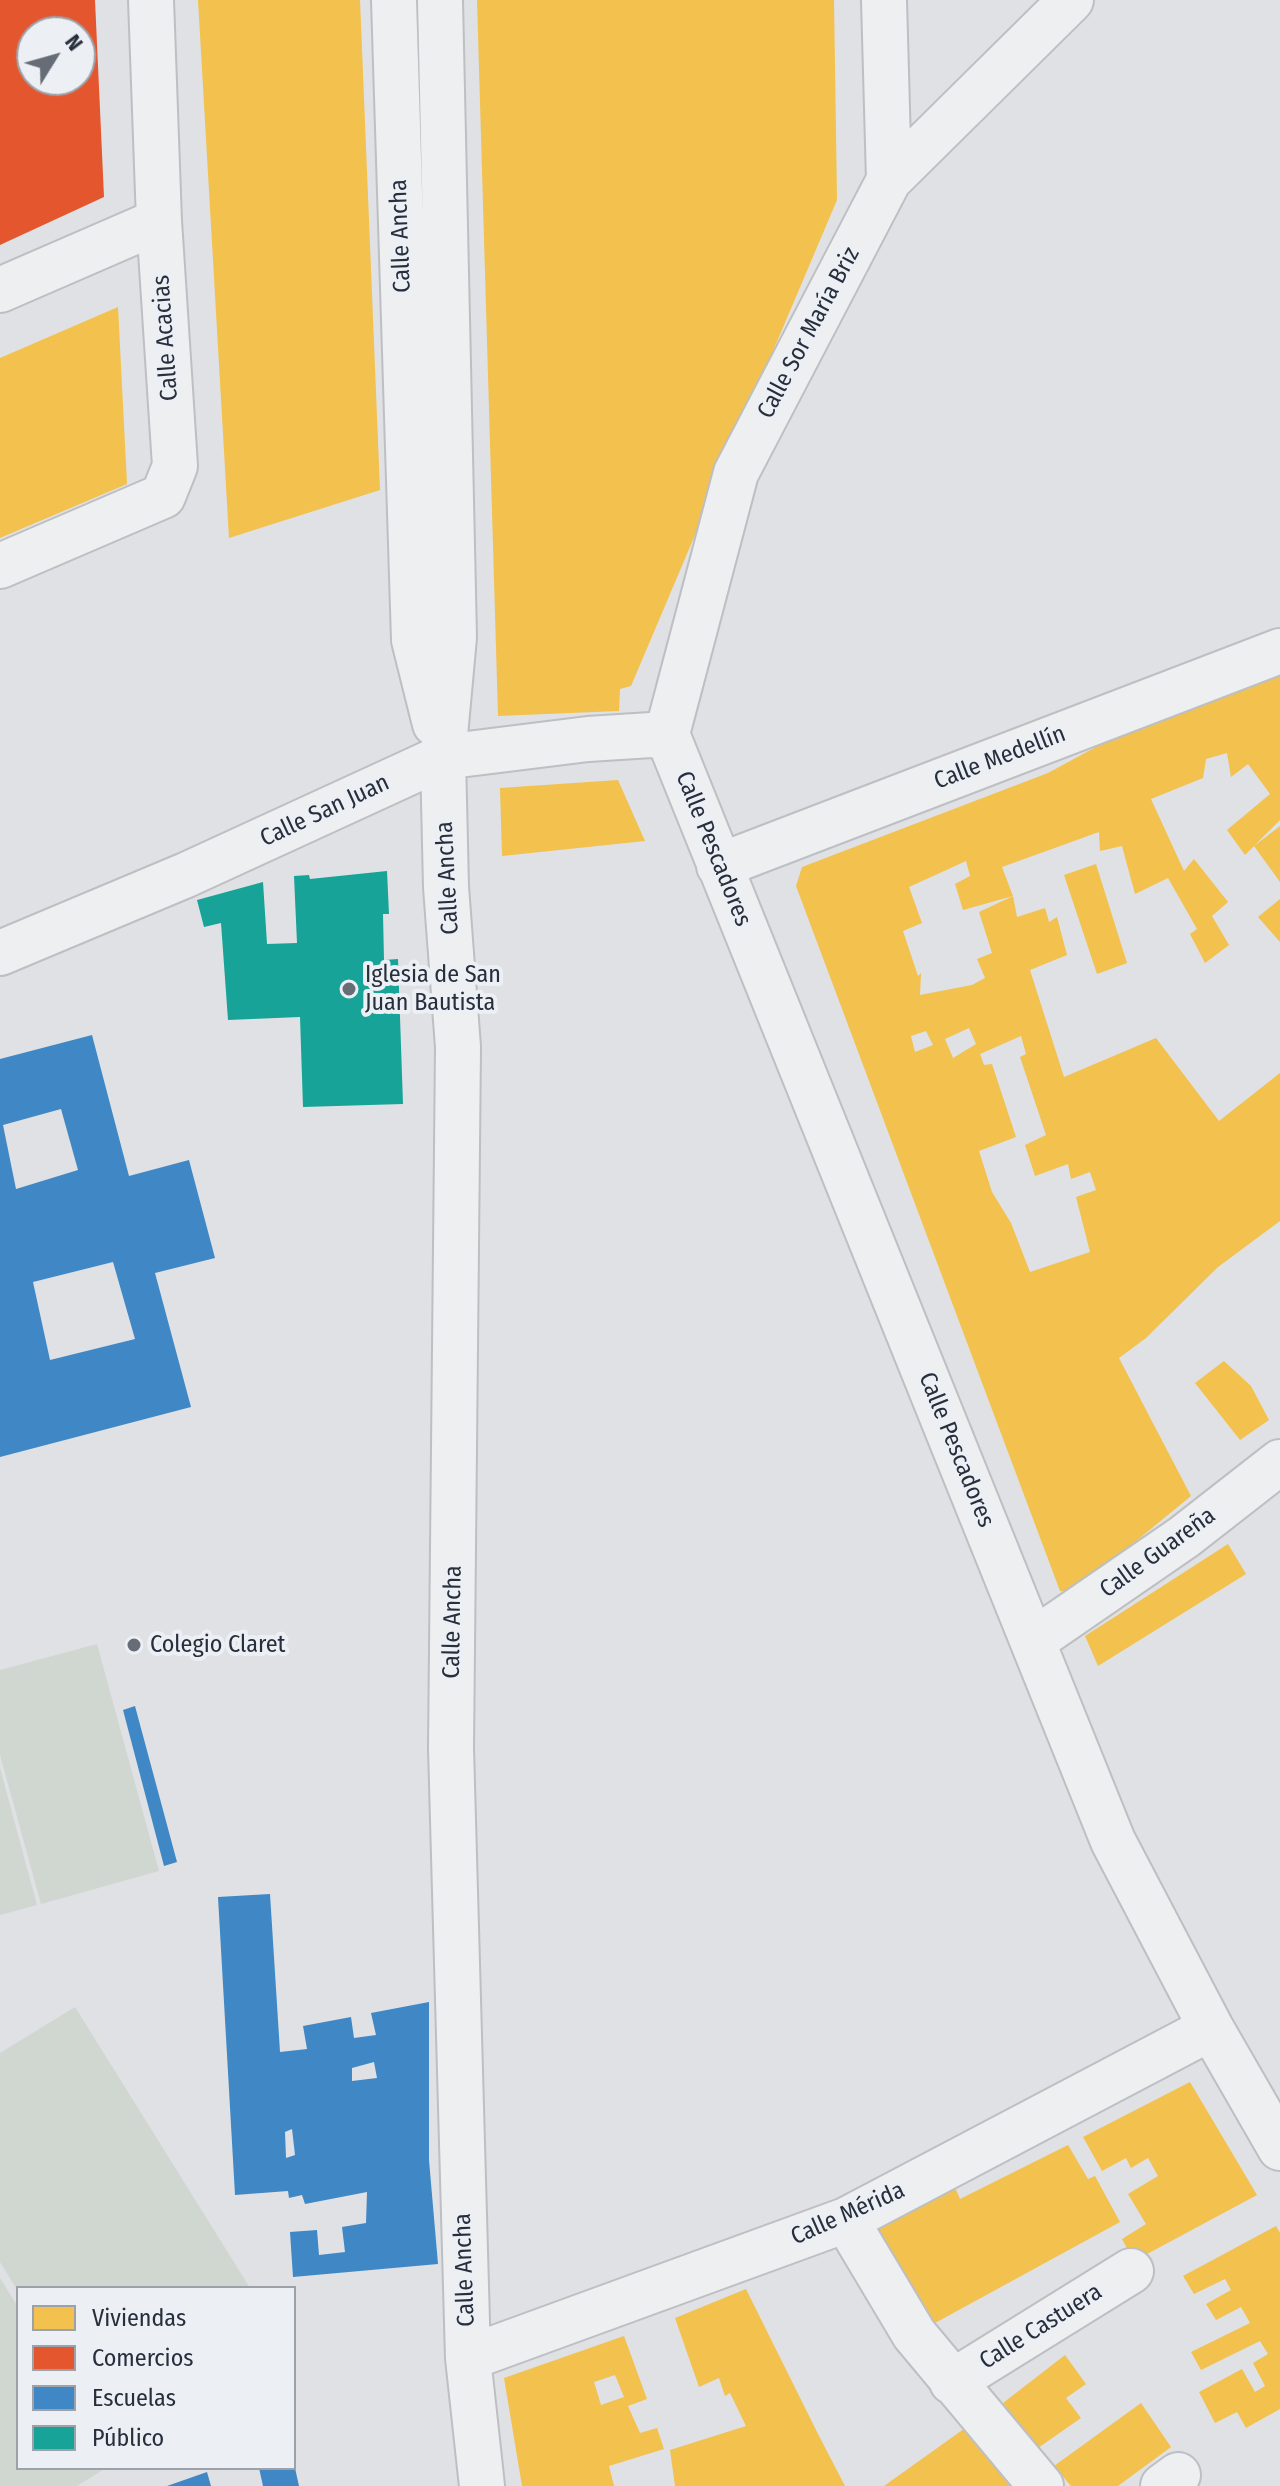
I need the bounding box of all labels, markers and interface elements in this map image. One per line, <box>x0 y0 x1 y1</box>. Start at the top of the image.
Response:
north arrow <box>16 16 96 96</box>
text: N <box>59 29 89 56</box>
street label: Calle Ancha <box>385 179 417 293</box>
street label: Calle Sor María Briz <box>752 242 866 424</box>
street label: Calle Acacias <box>147 274 185 402</box>
street label: Calle Medellín <box>930 720 1070 796</box>
street label: Calle Pescadores <box>669 767 757 931</box>
street label: Calle San Juan <box>256 769 394 853</box>
street label: Calle Ancha <box>431 821 465 935</box>
place label: Iglesia de San Juan Bautista <box>365 961 501 1017</box>
marker: Iglesia de San Juan Bautista <box>340 980 358 998</box>
street label: Calle Pescadores <box>912 1368 1000 1532</box>
street label: Calle Guareña <box>1095 1502 1221 1604</box>
street label: Calle Ancha <box>438 1565 468 1679</box>
place label: Colegio Claret <box>150 1631 285 1659</box>
marker: Colegio Claret <box>125 1636 143 1654</box>
street label: Calle Mérida <box>787 2176 909 2252</box>
street label: Calle Ancha <box>449 2213 481 2327</box>
street label: Calle Castuera <box>974 2278 1108 2376</box>
legend <box>16 2286 296 2470</box>
text: Viviendas <box>92 2304 186 2332</box>
text: Comercios <box>92 2344 194 2372</box>
text: Escuelas <box>92 2384 176 2412</box>
text: Público <box>92 2424 164 2452</box>

